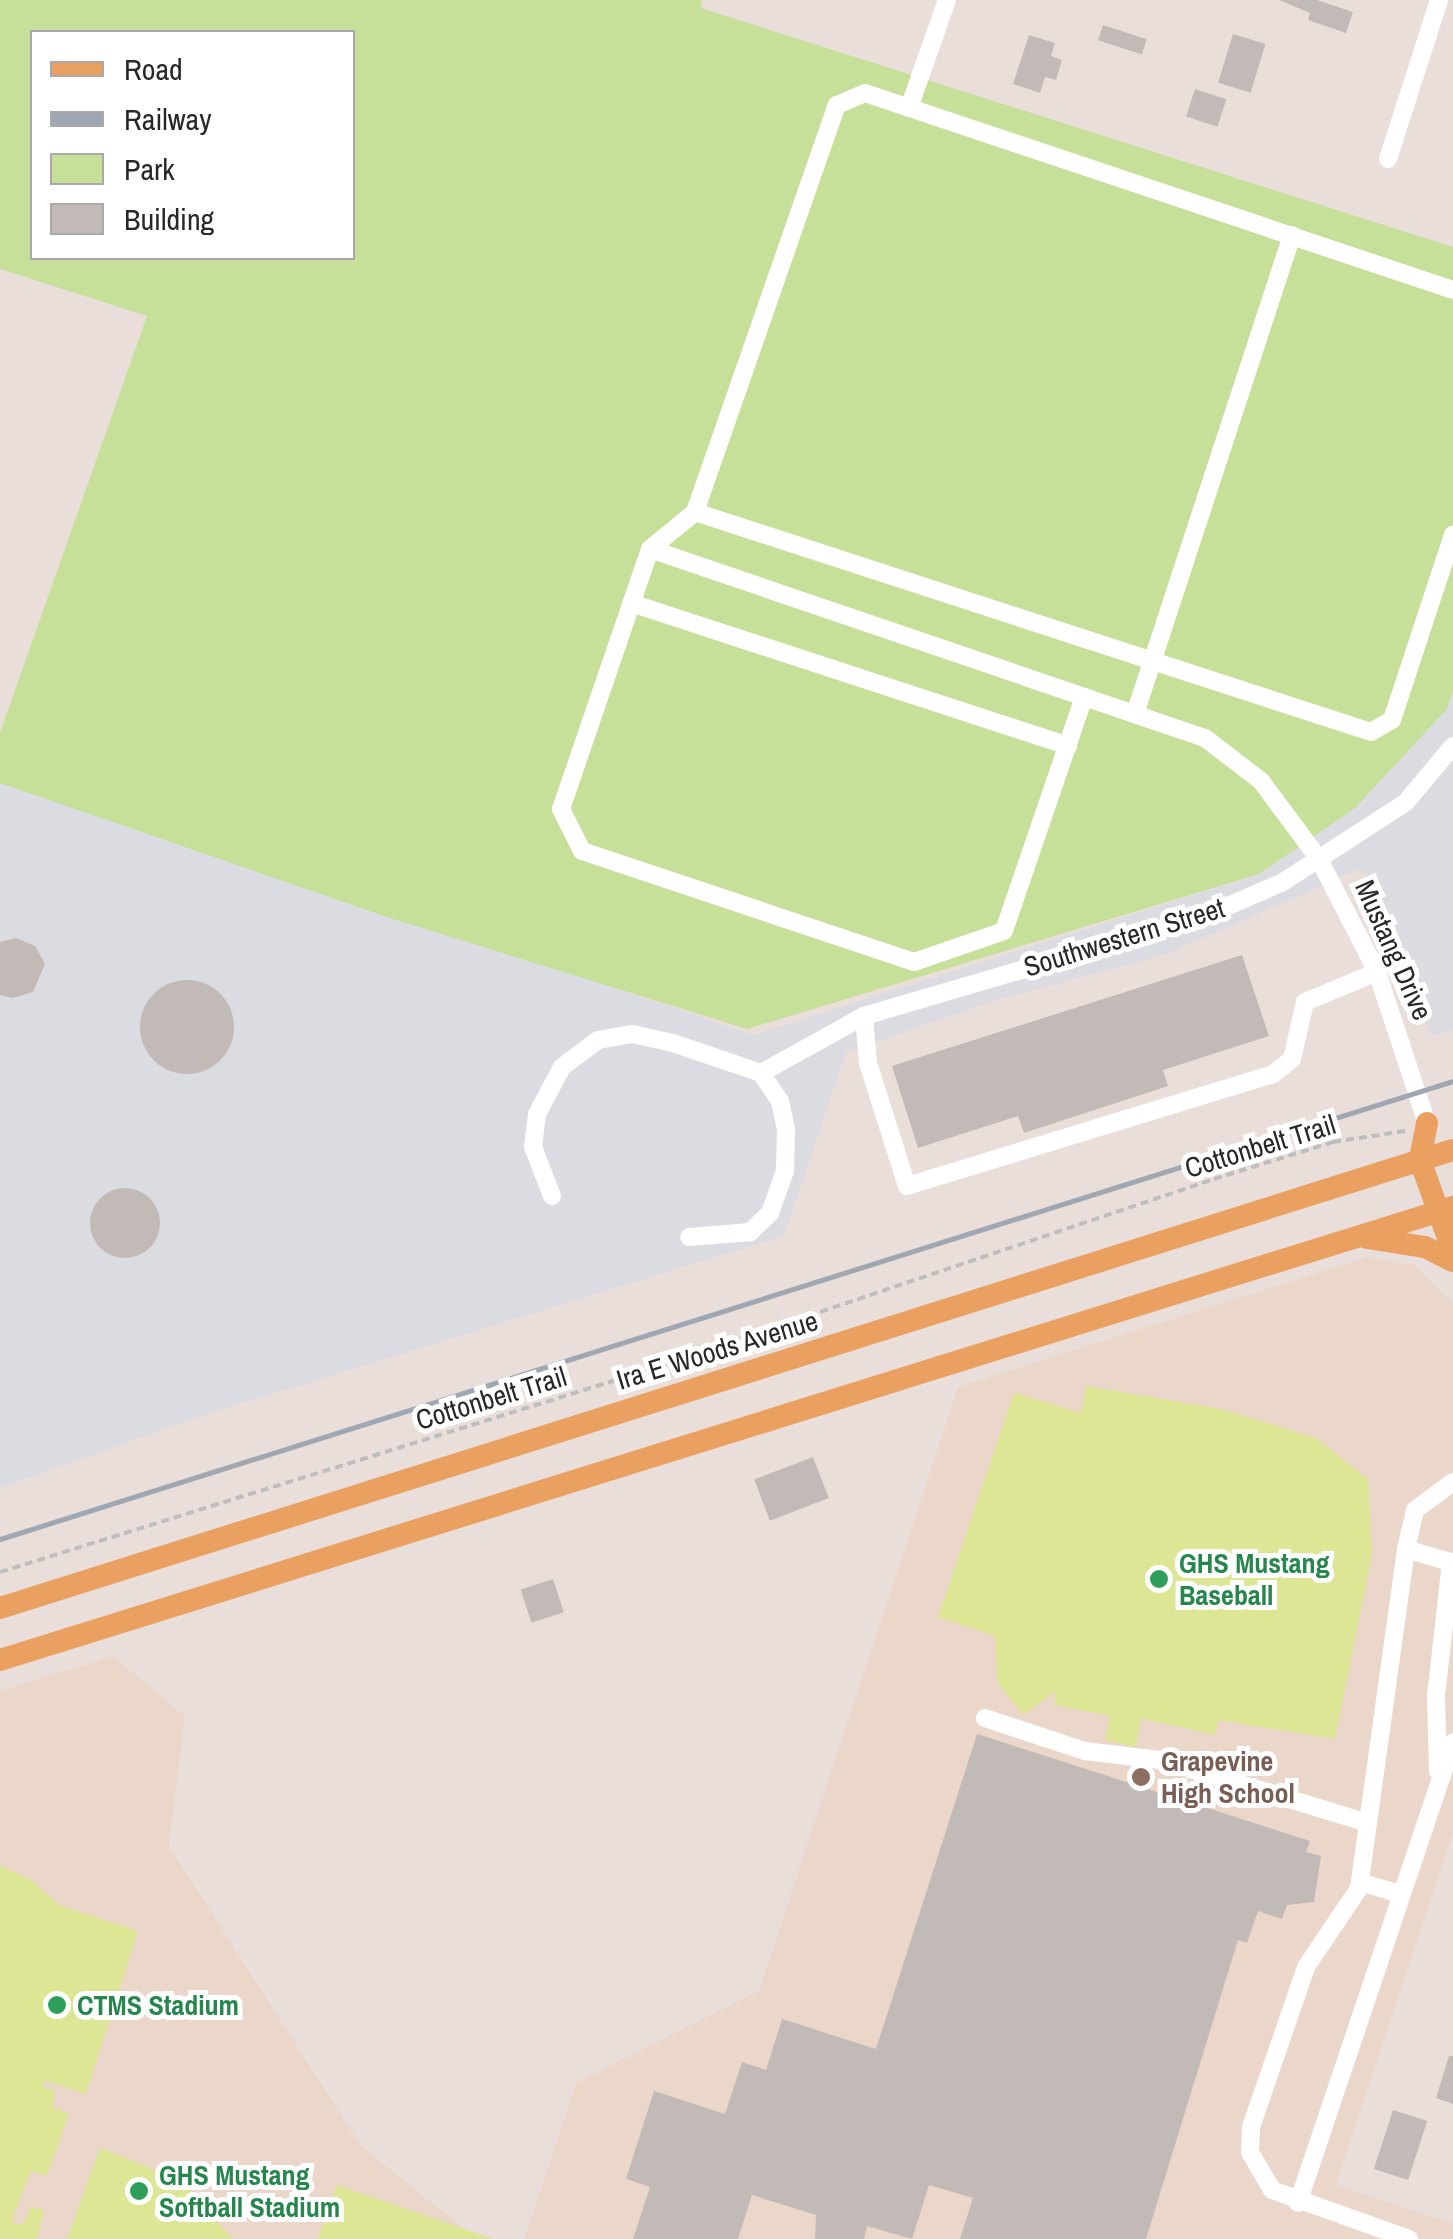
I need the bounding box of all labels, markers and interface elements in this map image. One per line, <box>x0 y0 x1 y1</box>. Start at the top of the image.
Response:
legend <box>30 30 355 260</box>
text: Road <box>124 49 183 89</box>
text: Railway <box>124 99 211 139</box>
text: Park <box>124 149 175 189</box>
text: Building <box>124 199 214 239</box>
street label: Mustang Drive <box>1348 875 1440 1025</box>
street label: Southwestern Street <box>1020 891 1228 983</box>
street label: Cottonbelt Trail <box>1180 1107 1340 1185</box>
street label: Ira E Woods Avenue <box>612 1303 822 1397</box>
street label: Cottonbelt Trail <box>411 1359 571 1437</box>
place label: GHS Mustang Baseball <box>1179 1546 1330 1612</box>
marker: GHS Mustang Baseball <box>1148 1568 1170 1590</box>
place label: Grapevine High School <box>1161 1744 1295 1810</box>
marker: Grapevine High School <box>1130 1766 1152 1788</box>
place label: CTMS Stadium <box>77 1988 239 2022</box>
marker: CTMS Stadium <box>46 1994 68 2016</box>
place label: GHS Mustang Softball Stadium <box>159 2158 340 2224</box>
marker: GHS Mustang Softball Stadium <box>128 2180 150 2202</box>

